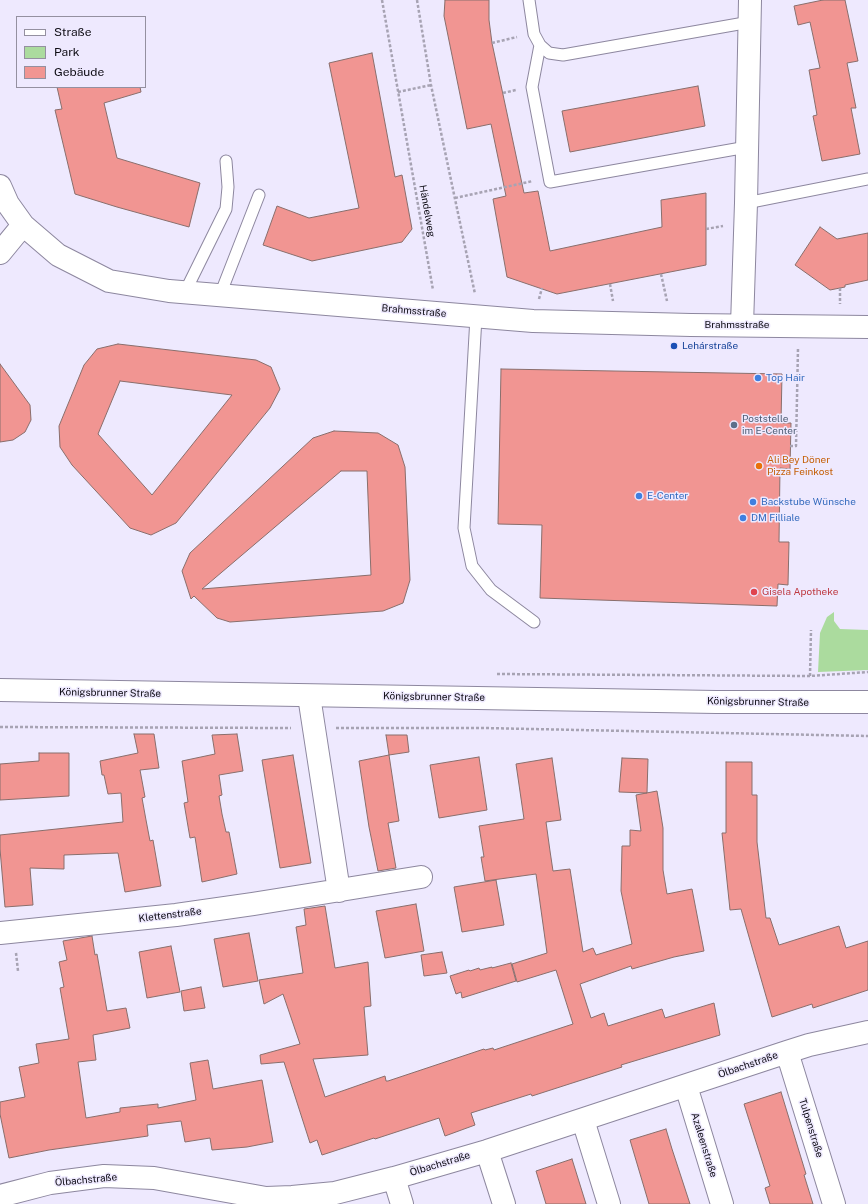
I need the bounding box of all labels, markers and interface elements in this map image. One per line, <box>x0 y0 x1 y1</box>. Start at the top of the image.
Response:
legend <box>16 16 146 88</box>
text: Straße <box>54 25 91 39</box>
text: Park <box>54 45 80 59</box>
text: Gebäude <box>54 65 104 79</box>
street label: Händelweg <box>416 184 438 238</box>
street label: Brahmsstraße <box>381 302 447 320</box>
street label: Brahmsstraße <box>704 319 770 331</box>
place label: Lehárstraße <box>682 340 738 352</box>
marker: Lehárstraße <box>669 341 679 351</box>
place label: Top Hair <box>766 372 805 384</box>
marker: Top Hair <box>753 373 763 383</box>
place label: Poststelle im E-Center <box>742 413 797 436</box>
marker: Poststelle im E-Center <box>729 420 739 430</box>
place label: Ali Bey Döner Pizza Feinkost <box>767 454 833 478</box>
marker: Ali Bey Döner Pizza Feinkost <box>754 461 764 471</box>
place label: E-Center <box>647 490 688 502</box>
marker: E-Center <box>634 491 644 501</box>
place label: Backstube Wünsche <box>761 496 856 508</box>
marker: Backstube Wünsche <box>748 497 758 507</box>
place label: DM Filliale <box>751 512 800 524</box>
marker: DM Filliale <box>738 513 748 523</box>
place label: Gisela Apotheke <box>762 586 838 598</box>
marker: Gisela Apotheke <box>749 587 759 597</box>
street label: Königsbrunner Straße <box>59 686 161 700</box>
street label: Königsbrunner Straße <box>383 690 485 704</box>
street label: Königsbrunner Straße <box>707 695 809 709</box>
street label: Klettenstraße <box>138 905 202 925</box>
street label: Ölbachstraße <box>717 1049 779 1081</box>
street label: Tulpenstraße <box>796 1097 826 1159</box>
street label: Azaleenstraße <box>688 1111 720 1179</box>
street label: Ölbachstraße <box>408 1149 472 1179</box>
street label: Ölbachstraße <box>54 1171 118 1189</box>

